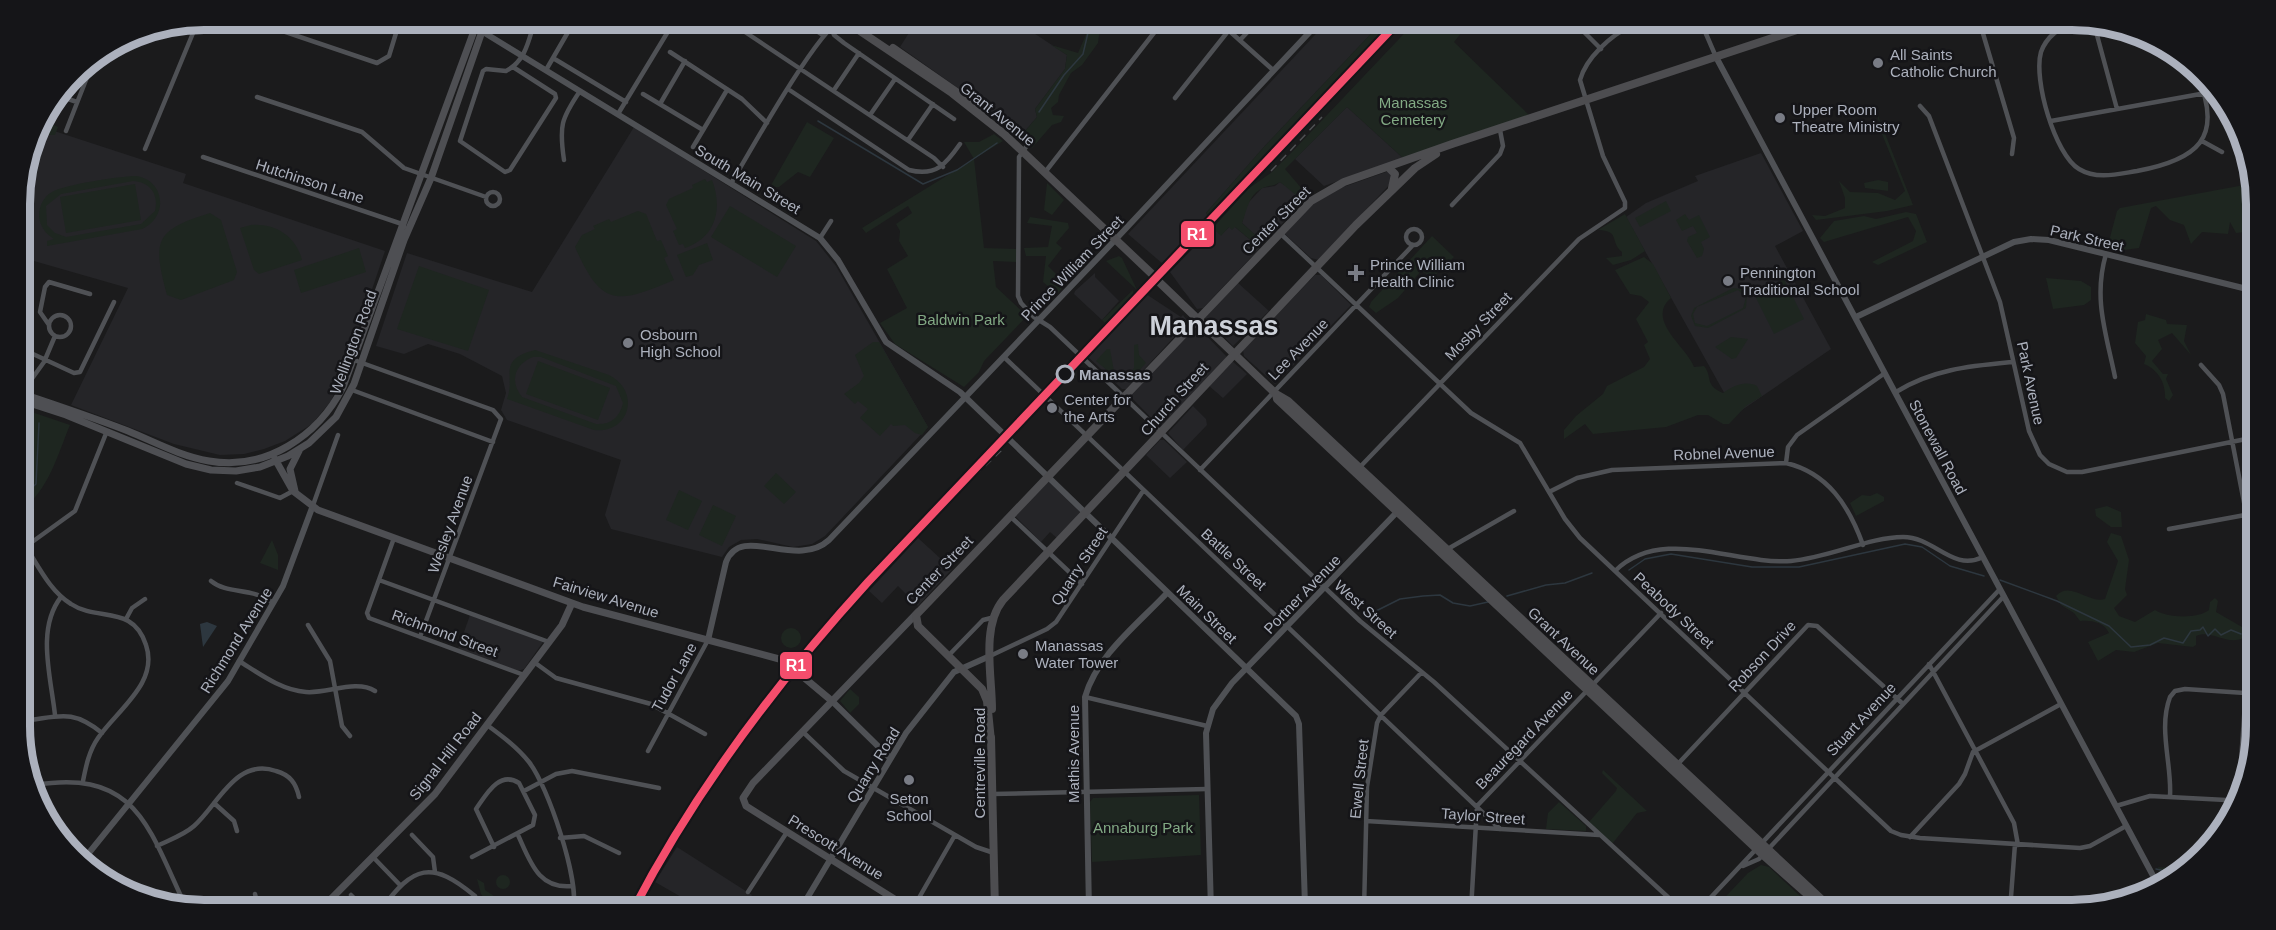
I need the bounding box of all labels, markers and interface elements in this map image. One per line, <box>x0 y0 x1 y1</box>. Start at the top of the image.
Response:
place label: All Saints Catholic Church <box>1890 46 1997 80</box>
marker: All Saints Catholic Church <box>1871 56 1885 70</box>
street label: Grant Avenue <box>957 79 1039 149</box>
park label: Manassas Cemetery <box>1379 94 1447 128</box>
place label: Upper Room Theatre Ministry <box>1792 101 1900 135</box>
marker: Upper Room Theatre Ministry <box>1773 111 1787 125</box>
street label: South Main Street <box>692 141 805 218</box>
street label: Hutchinson Lane <box>254 156 366 206</box>
street label: Center Street <box>1238 182 1314 258</box>
street label: Prince William Street <box>1018 211 1127 324</box>
line badge: R1 <box>1180 220 1215 248</box>
street label: Park Street <box>2049 221 2126 255</box>
text: R1 <box>1187 226 1207 243</box>
place label: Prince William Health Clinic <box>1370 256 1465 290</box>
marker: Prince William Health Clinic <box>1347 264 1365 282</box>
place label: Pennington Traditional School <box>1740 264 1860 298</box>
marker: Pennington Traditional School <box>1721 274 1735 288</box>
street label: Wellington Road <box>326 288 380 396</box>
street label: Mosby Street <box>1441 288 1515 364</box>
park label: Baldwin Park <box>917 311 1005 328</box>
district label: Manassas <box>1149 311 1279 341</box>
street label: Lee Avenue <box>1264 315 1332 383</box>
place label: Osbourn High School <box>640 326 721 360</box>
marker: Osbourn High School <box>621 336 635 350</box>
street label: Park Avenue <box>2014 340 2048 426</box>
street label: Church Street <box>1137 358 1212 439</box>
marker: Manassas <box>1056 365 1074 383</box>
place label: Manassas <box>1079 366 1151 383</box>
place label: Center for the Arts <box>1064 391 1131 425</box>
street label: Stonewall Road <box>1906 397 1970 497</box>
marker: Center for the Arts <box>1045 401 1059 415</box>
street label: Robnel Avenue <box>1673 443 1775 463</box>
street label: Wesley Avenue <box>424 473 476 575</box>
street label: Quarry Street <box>1047 523 1111 608</box>
street label: Battle Street <box>1198 525 1271 594</box>
street label: Center Street <box>902 531 977 608</box>
street label: Portner Avenue <box>1260 551 1344 637</box>
street label: Peabody Street <box>1630 569 1718 652</box>
street label: Fairview Avenue <box>551 573 661 621</box>
street label: West Street <box>1331 577 1401 642</box>
street label: Main Street <box>1174 581 1241 647</box>
street label: Richmond Avenue <box>197 584 275 696</box>
street label: Grant Avenue <box>1525 604 1603 678</box>
street label: Richmond Street <box>390 606 501 660</box>
street label: Robson Drive <box>1725 617 1799 695</box>
place label: Manassas Water Tower <box>1035 637 1118 671</box>
street label: Tudor Lane <box>648 640 700 714</box>
marker: Manassas Water Tower <box>1016 647 1030 661</box>
line badge: R1 <box>779 651 813 680</box>
text: R1 <box>786 657 806 674</box>
street label: Stuart Avenue <box>1823 679 1899 759</box>
street label: Beauregard Avenue <box>1472 685 1576 793</box>
street label: Mathis Avenue <box>1065 705 1082 803</box>
street label: Centreville Road <box>971 708 988 818</box>
street label: Signal Hill Road <box>405 709 485 803</box>
street label: Quarry Road <box>843 724 903 806</box>
street label: Ewell Street <box>1346 737 1372 820</box>
marker: Seton School <box>902 773 916 787</box>
place label: Seton School <box>886 790 932 824</box>
street label: Taylor Street <box>1440 805 1526 827</box>
street label: Prescott Avenue <box>785 811 887 883</box>
park label: Annaburg Park <box>1093 819 1194 836</box>

